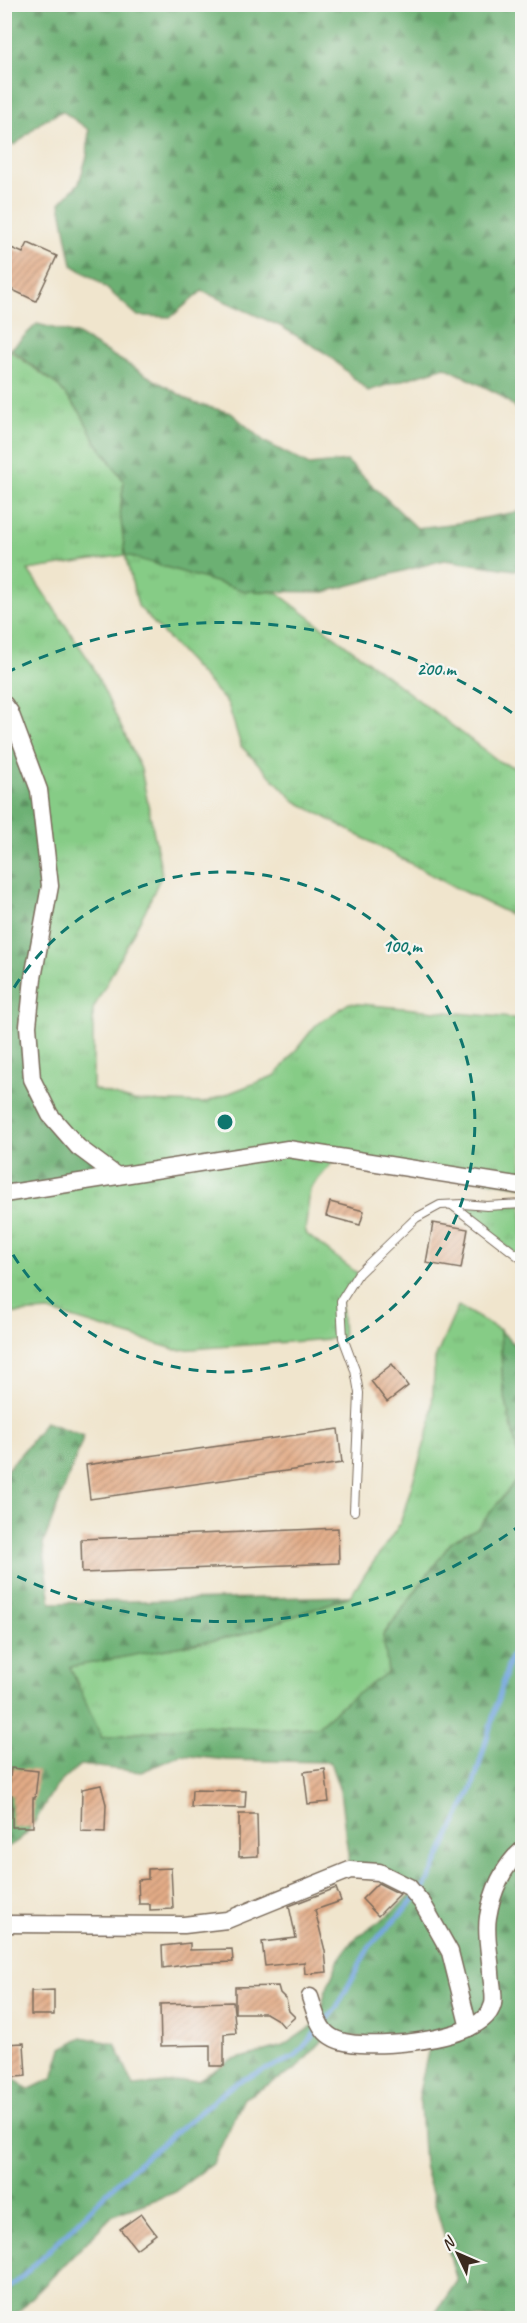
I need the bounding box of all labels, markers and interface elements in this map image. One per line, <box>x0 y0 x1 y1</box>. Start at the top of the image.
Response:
text: 200 m <box>417 658 457 680</box>
text: 100 m <box>383 935 423 957</box>
centre of rings <box>215 1112 235 1132</box>
north arrow <box>428 2224 488 2284</box>
text: N <box>437 2232 461 2255</box>

